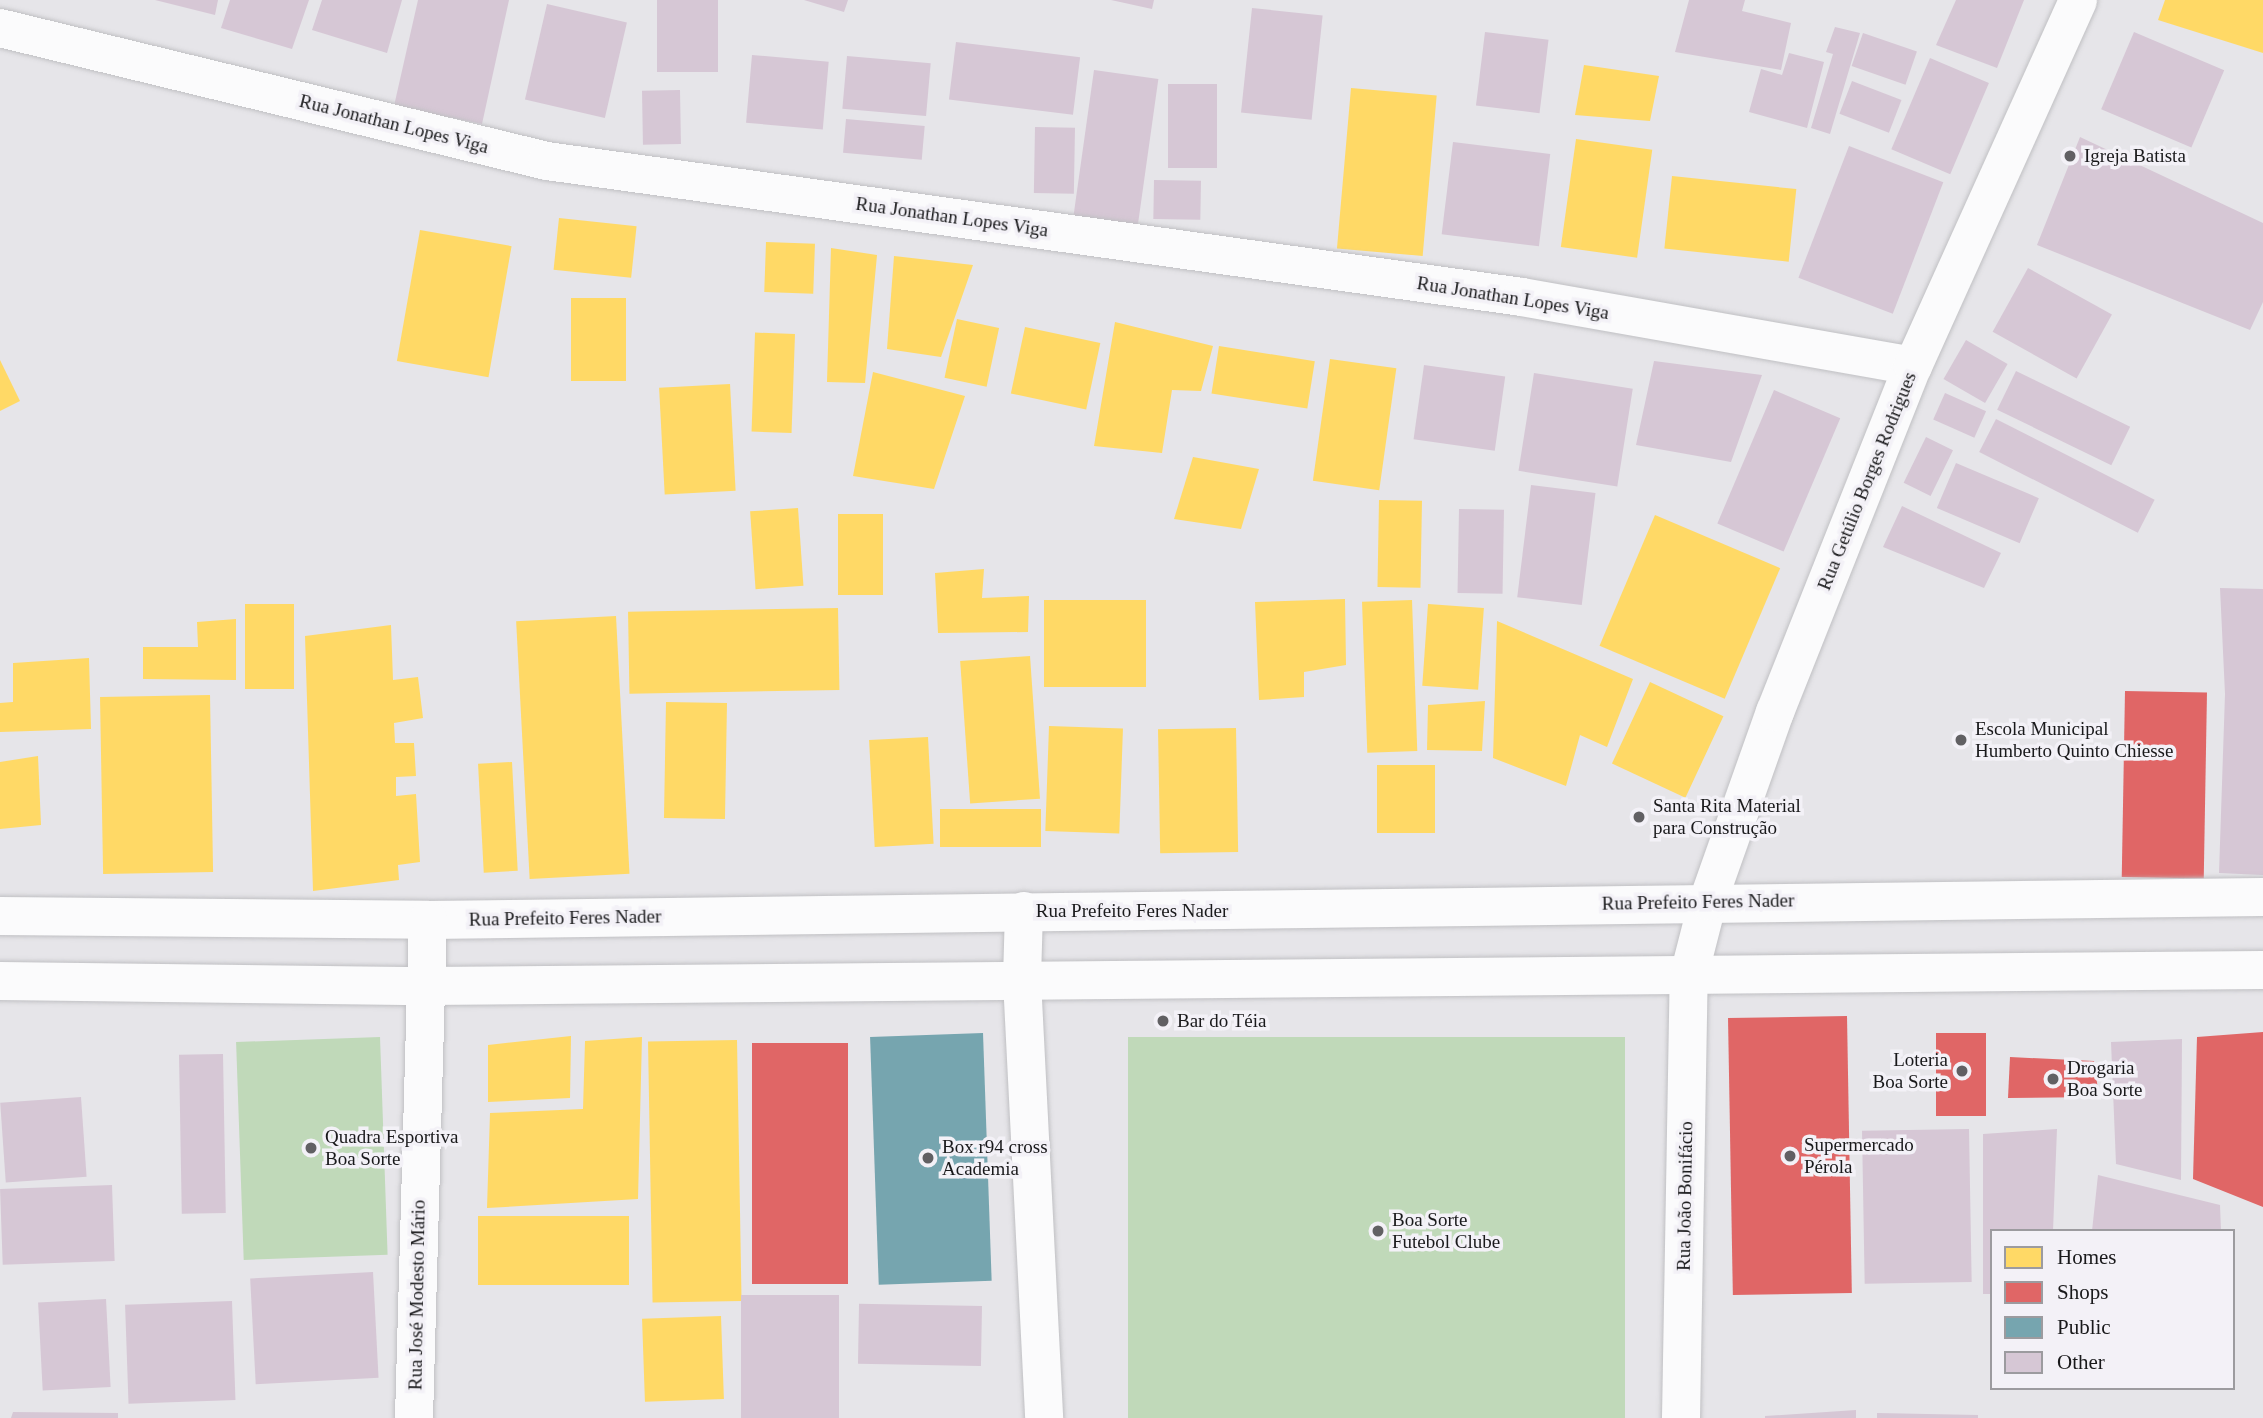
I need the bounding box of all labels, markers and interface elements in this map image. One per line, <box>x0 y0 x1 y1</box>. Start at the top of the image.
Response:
street label: Rua Jonathan Lopes Viga <box>297 89 491 159</box>
place label: Igreja Batista <box>2084 145 2186 167</box>
marker: Igreja Batista <box>2062 148 2078 164</box>
street label: Rua Jonathan Lopes Viga <box>854 192 1050 242</box>
street label: Rua Jonathan Lopes Viga <box>1415 272 1611 324</box>
street label: Rua Getúlio Borges Rodrigues <box>1813 369 1921 593</box>
place label: Escola Municipal Humberto Quinto Chiesse <box>1975 718 2173 762</box>
marker: Escola Municipal Humberto Quinto Chiesse <box>1953 732 1969 748</box>
place label: Santa Rita Material para Construção <box>1653 795 1801 839</box>
marker: Santa Rita Material para Construção <box>1631 809 1647 825</box>
street label: Rua Prefeito Feres Nader <box>1602 889 1794 915</box>
street label: Rua Prefeito Feres Nader <box>1036 900 1228 922</box>
street label: Rua Prefeito Feres Nader <box>469 905 661 931</box>
place label: Bar do Téia <box>1177 1010 1267 1032</box>
marker: Bar do Téia <box>1155 1013 1171 1029</box>
place label: Loteria Boa Sorte <box>1873 1049 1948 1093</box>
place label: Drogaria Boa Sorte <box>2067 1057 2142 1101</box>
marker: Loteria Boa Sorte <box>1954 1063 1970 1079</box>
marker: Drogaria Boa Sorte <box>2045 1071 2061 1087</box>
street label: Rua João Bonifácio <box>1672 1121 1698 1271</box>
place label: Quadra Esportiva Boa Sorte <box>325 1126 458 1170</box>
place label: Supermercado Pérola <box>1804 1134 1914 1178</box>
place label: Box r94 cross Academia <box>942 1136 1048 1180</box>
marker: Quadra Esportiva Boa Sorte <box>303 1140 319 1156</box>
marker: Supermercado Pérola <box>1782 1148 1798 1164</box>
marker: Box r94 cross Academia <box>920 1150 936 1166</box>
street label: Rua José Modesto Mário <box>404 1200 430 1390</box>
place label: Boa Sorte Futebol Clube <box>1392 1209 1500 1253</box>
marker: Boa Sorte Futebol Clube <box>1370 1223 1386 1239</box>
legend <box>1990 1229 2235 1390</box>
text: Homes <box>2057 1245 2117 1269</box>
text: Shops <box>2057 1280 2108 1304</box>
text: Public <box>2057 1315 2111 1339</box>
text: Other <box>2057 1350 2105 1374</box>

